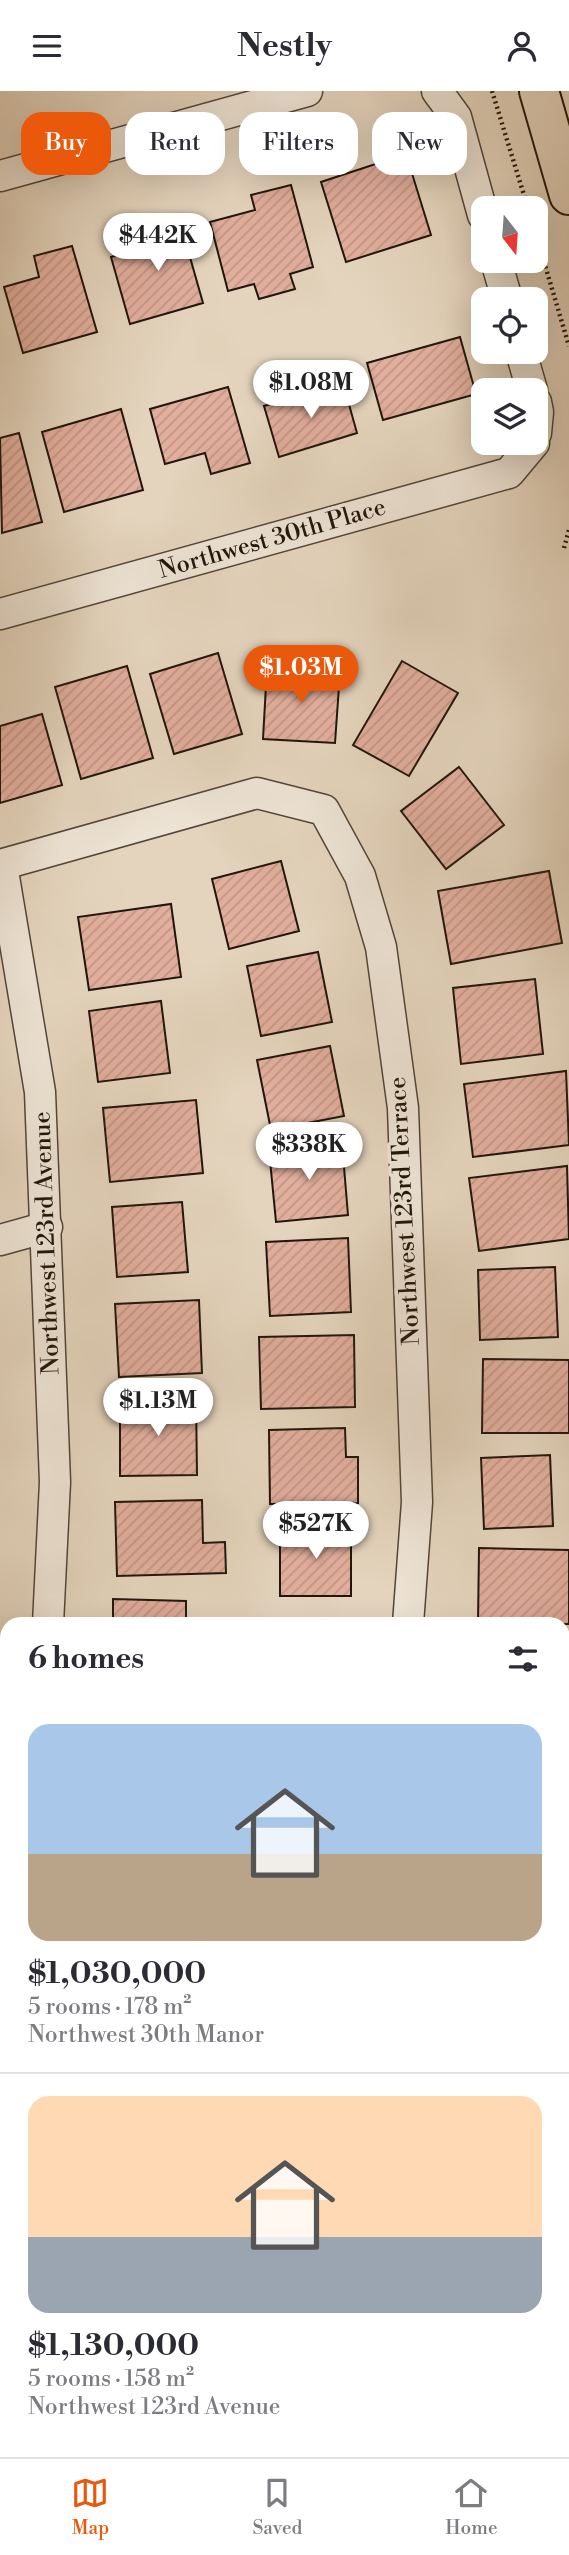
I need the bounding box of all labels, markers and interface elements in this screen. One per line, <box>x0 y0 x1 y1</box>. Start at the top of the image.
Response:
text: Nestly <box>237 26 332 66</box>
icon: menu <box>28 27 66 65</box>
icon: person <box>503 27 541 65</box>
chip: Buy <box>21 112 111 175</box>
chip: Rent <box>125 112 225 175</box>
chip: Filters <box>239 112 358 175</box>
chip: New <box>372 112 467 175</box>
north arrow <box>471 196 548 273</box>
map controls <box>471 196 548 455</box>
pin: $442K <box>109 213 207 273</box>
text: $442K <box>119 222 197 250</box>
button: locate <box>471 287 548 364</box>
pin: $1.08M <box>254 361 368 420</box>
text: $1.08M <box>269 369 353 397</box>
button: layers <box>471 378 548 455</box>
street label: Northwest 30th Place <box>155 492 389 586</box>
pin: $1.03M <box>244 645 358 705</box>
text: $1.03M <box>259 654 343 682</box>
street label: Northwest 123rd Terrace <box>383 1076 427 1346</box>
street label: Northwest 123rd Avenue <box>27 1111 67 1375</box>
pin: $338K <box>260 1123 358 1182</box>
text: $338K <box>272 1131 346 1159</box>
pin: $1.13M <box>101 1379 215 1438</box>
text: $1.13M <box>119 1387 197 1415</box>
pin: $527K <box>267 1501 365 1561</box>
text: $527K <box>279 1510 353 1538</box>
text: 6 homes <box>28 1640 144 1678</box>
icon: filters <box>504 1640 542 1678</box>
icon: home <box>222 1770 348 1896</box>
text: $1,030,000 <box>28 1955 206 1993</box>
text: 5 rooms · 178 m² <box>28 1993 191 2021</box>
text: Northwest 30th Manor <box>28 2021 264 2049</box>
icon: home <box>222 2142 348 2268</box>
text: $1,130,000 <box>28 2327 199 2365</box>
text: 5 rooms · 158 m² <box>28 2365 194 2393</box>
text: Northwest 123rd Avenue <box>28 2393 280 2421</box>
tab: Map <box>71 2474 109 2540</box>
tab: Saved <box>252 2474 302 2540</box>
tab: Home <box>445 2474 497 2540</box>

